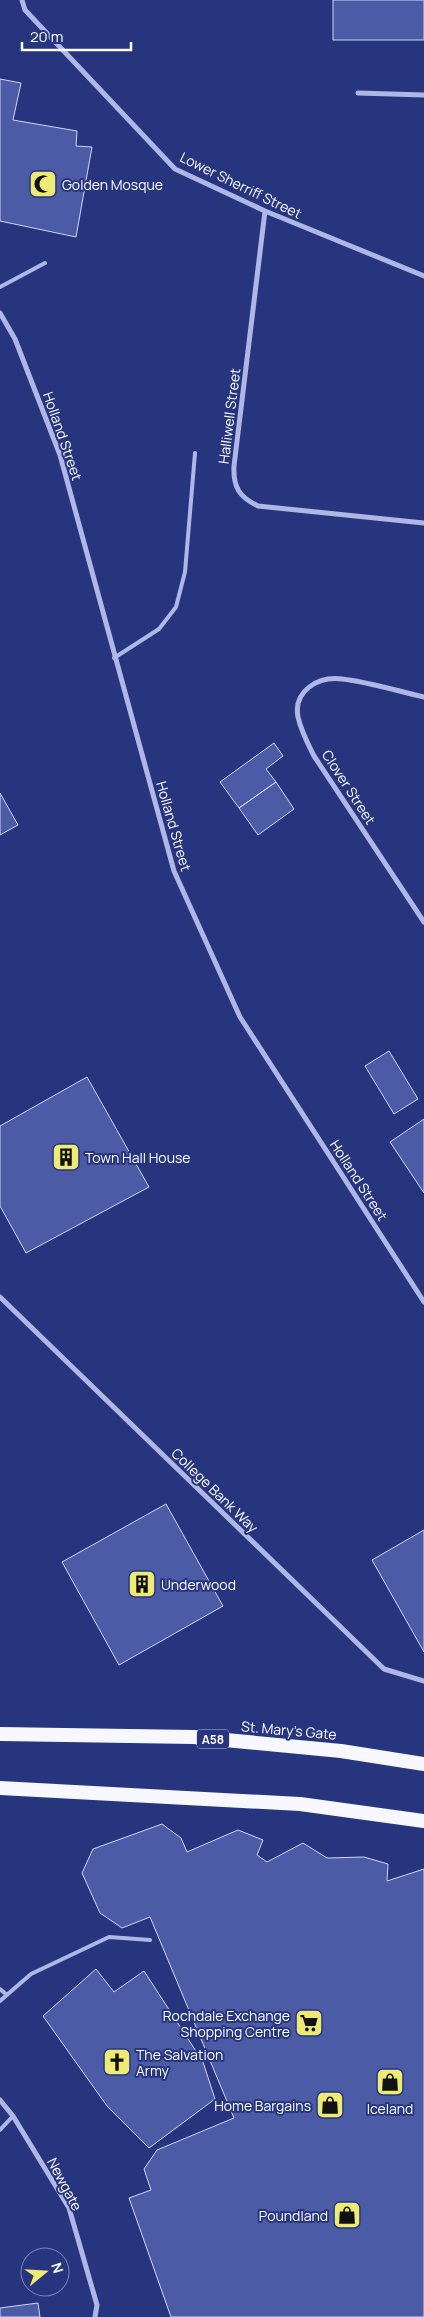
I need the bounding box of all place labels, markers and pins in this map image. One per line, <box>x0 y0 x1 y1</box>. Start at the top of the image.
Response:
mosque icon: Golden Mosque <box>28 169 58 199</box>
place label: Golden Mosque <box>62 175 163 194</box>
building icon: Town Hall House <box>51 1142 81 1172</box>
place label: Town Hall House <box>85 1148 191 1167</box>
building icon: Underwood <box>127 1569 157 1599</box>
place label: Underwood <box>161 1575 236 1594</box>
place label: Rochdale Exchange Shopping Centre <box>163 2006 290 2041</box>
supermarket icon: Rochdale Exchange Shopping Centre <box>294 2008 324 2038</box>
place label: The Salvation Army <box>136 2045 223 2080</box>
church icon: The Salvation Army <box>102 2047 132 2077</box>
shop icon: Iceland <box>375 2067 405 2097</box>
shop icon: Home Bargains <box>315 2090 345 2120</box>
place label: Home Bargains <box>214 2096 311 2115</box>
place label: Iceland <box>367 2099 413 2118</box>
shop icon: Poundland <box>332 2200 362 2230</box>
place label: Poundland <box>259 2206 328 2225</box>

